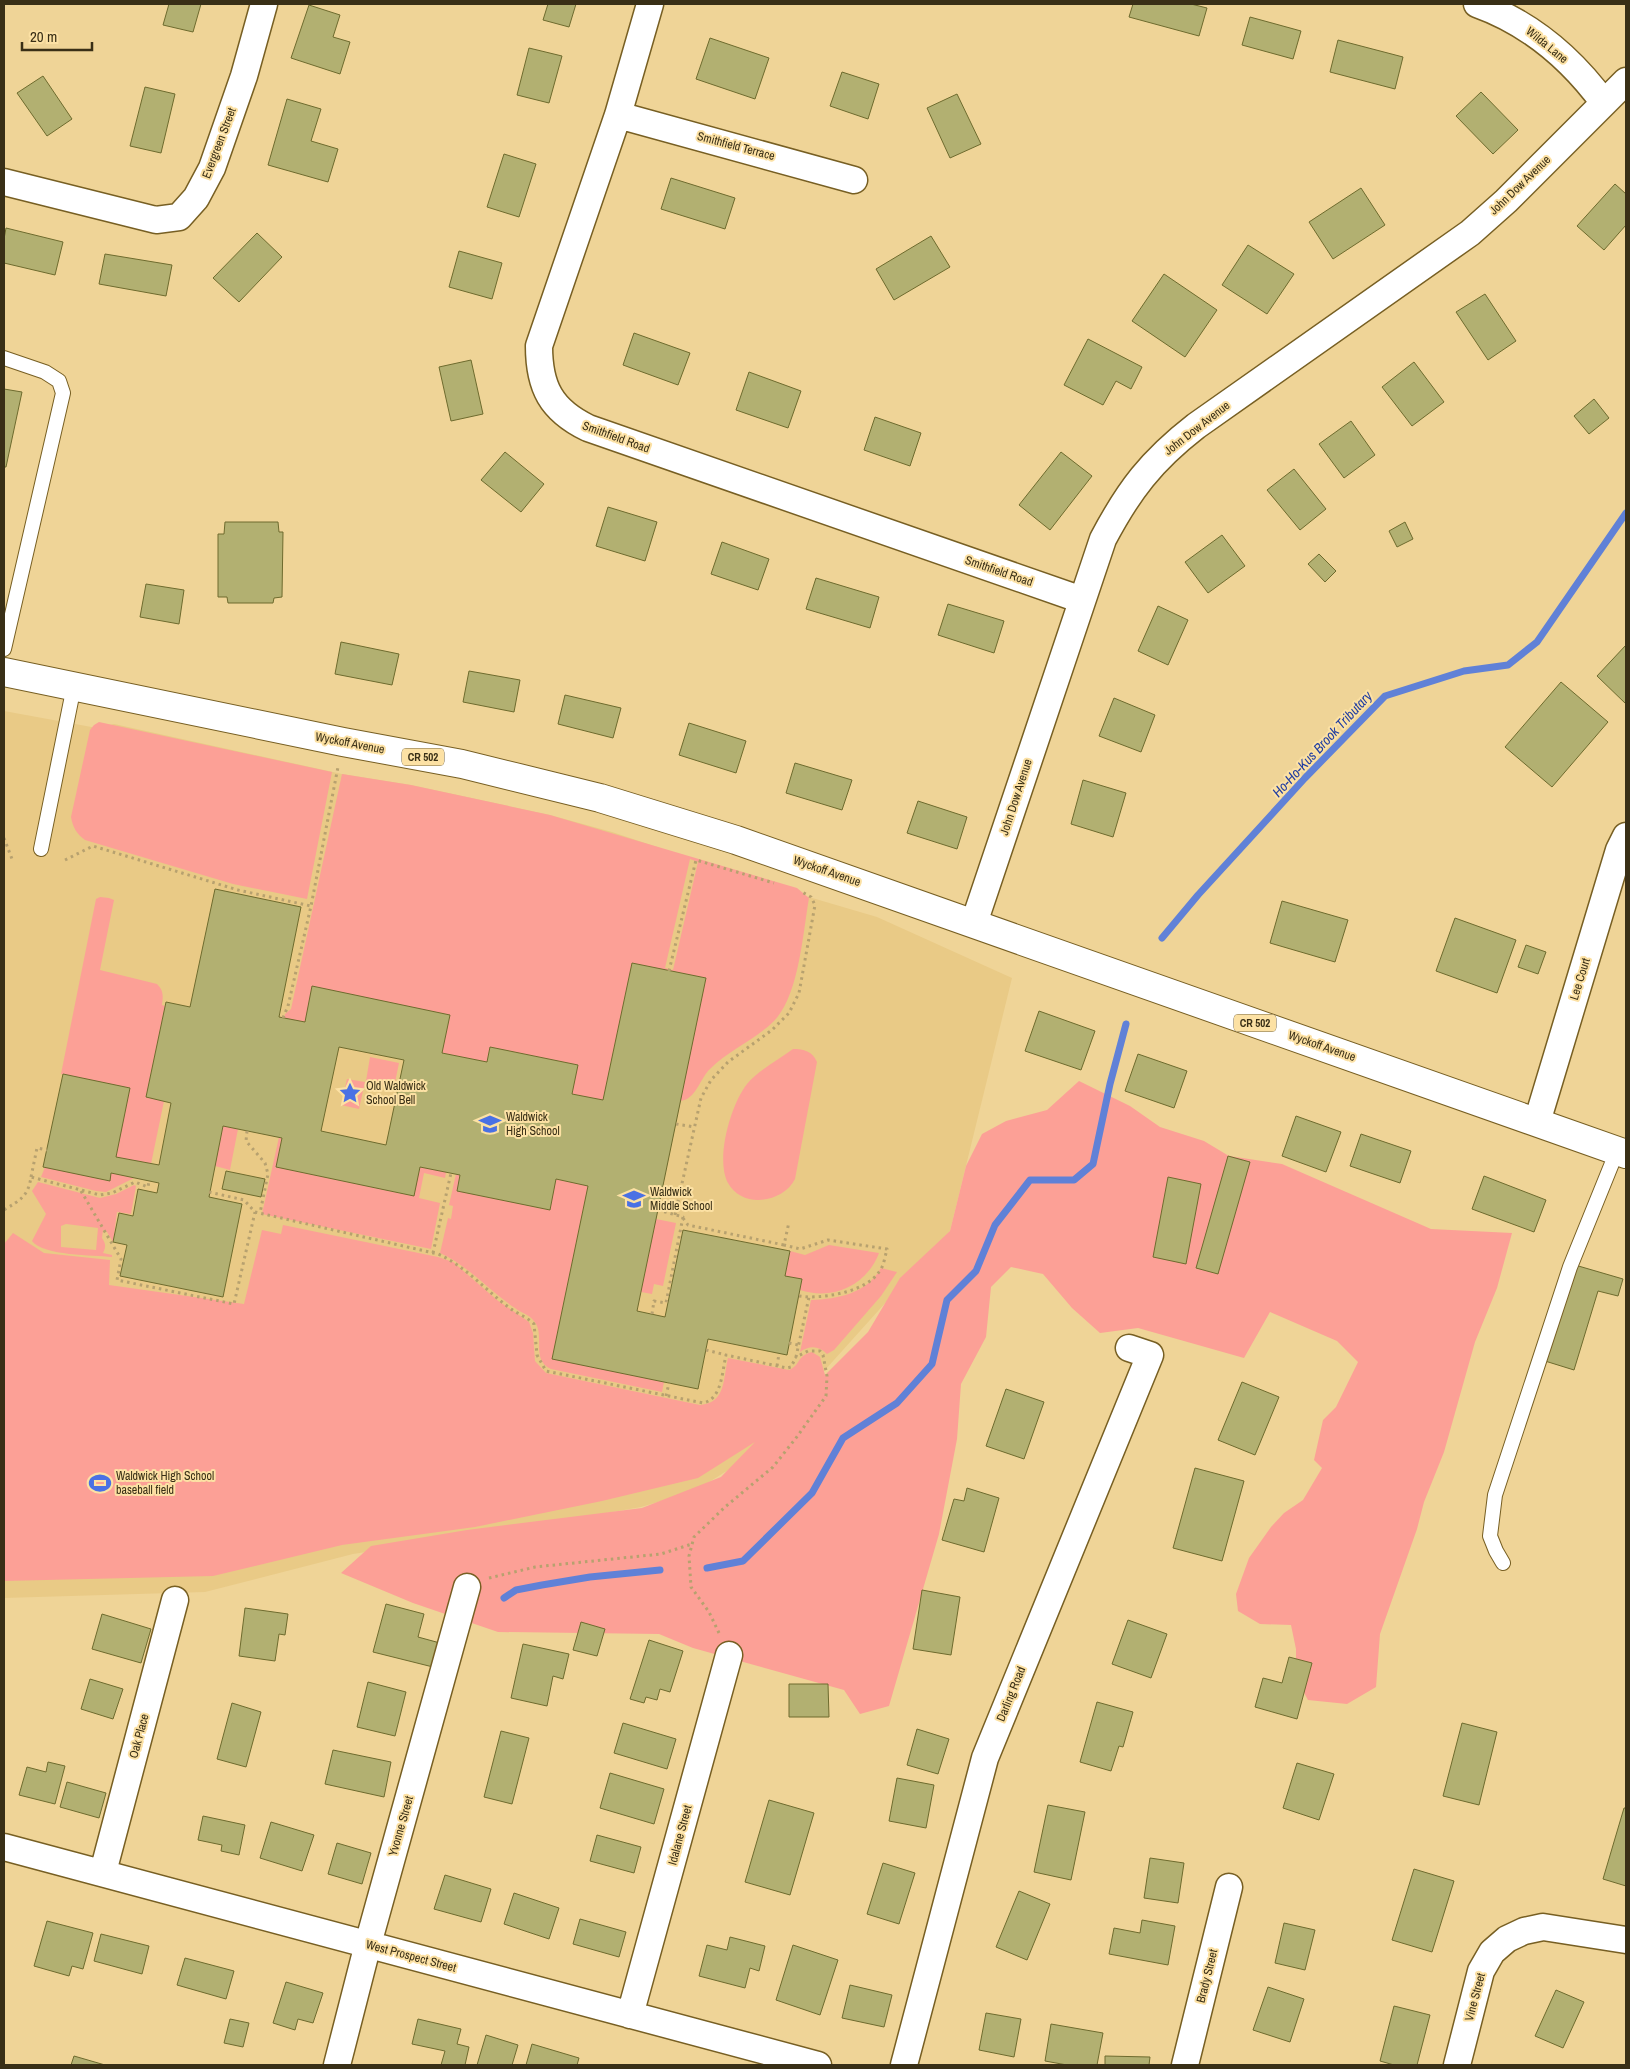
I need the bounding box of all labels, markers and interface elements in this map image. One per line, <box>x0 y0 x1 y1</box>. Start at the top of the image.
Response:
scale bar <box>22 20 92 52</box>
street label: Wilda Lane <box>1523 23 1571 67</box>
text: 20 m <box>30 26 57 47</box>
street label: Evergreen Street <box>198 105 240 181</box>
street label: Smithfield Terrace <box>695 128 777 164</box>
street label: John Dow Avenue <box>1486 152 1554 218</box>
street label: John Dow Avenue <box>1161 397 1233 459</box>
street label: Smithfield Road <box>580 417 652 457</box>
street label: Smithfield Road <box>963 552 1035 590</box>
water label: Ho-Ho-Kus Brook Tributary <box>1268 686 1377 801</box>
street label: Wyckoff Avenue <box>314 728 386 758</box>
road number: CR 502 <box>402 749 444 766</box>
street label: John Dow Avenue <box>996 757 1036 837</box>
street label: Wyckoff Avenue <box>791 852 863 890</box>
street label: Lee Court <box>1566 956 1594 1002</box>
road number: CR 502 <box>1234 1014 1276 1032</box>
street label: Wyckoff Avenue <box>1286 1027 1358 1065</box>
place label: Old Waldwick School Bell <box>366 1078 426 1108</box>
place icon: Old Waldwick School Bell <box>337 1080 363 1106</box>
place label: Waldwick High School <box>506 1109 560 1139</box>
school or university icon: Waldwick High School <box>477 1111 503 1137</box>
place label: Waldwick Middle School <box>650 1184 712 1214</box>
school or university icon: Waldwick Middle School <box>621 1186 647 1212</box>
place label: Waldwick High School baseball field <box>116 1468 214 1498</box>
sports icon: Waldwick High School baseball field <box>87 1470 113 1496</box>
street label: Darling Road <box>993 1664 1029 1724</box>
street label: Oak Place <box>125 1712 153 1760</box>
street label: Yvonne Street <box>385 1794 417 1858</box>
street label: Idalane Street <box>664 1803 696 1867</box>
street label: West Prospect Street <box>364 1936 458 1976</box>
street label: Brady Street <box>1193 1947 1221 2004</box>
street label: Vine Street <box>1461 1971 1489 2023</box>

